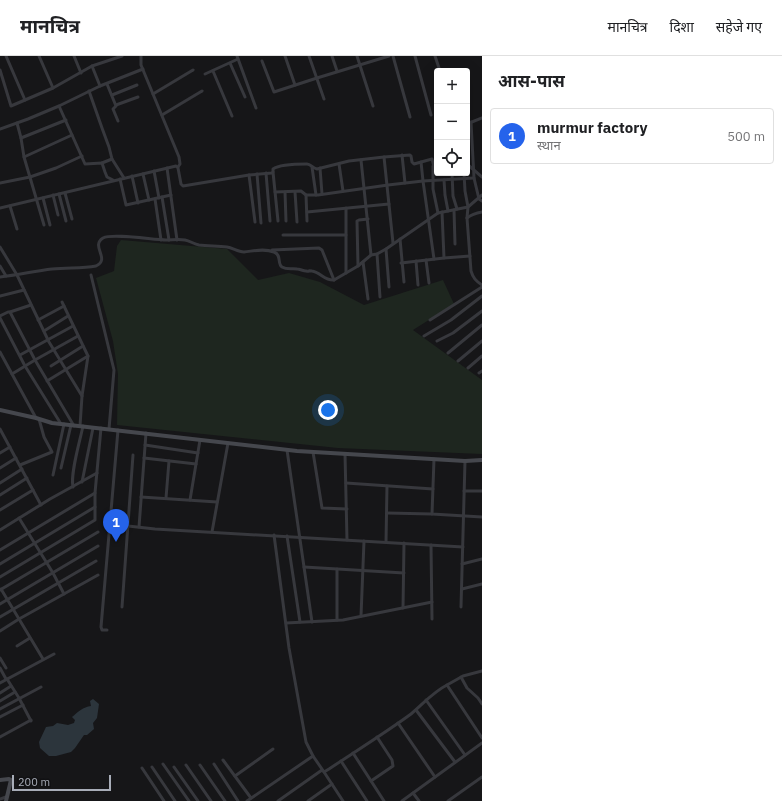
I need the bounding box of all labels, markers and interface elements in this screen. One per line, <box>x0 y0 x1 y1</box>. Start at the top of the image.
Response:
text: मानचित्र <box>20 14 80 38</box>
text: मानचित्र <box>608 18 648 36</box>
text: दिशा <box>670 18 694 36</box>
text: सहेजे गए <box>716 18 762 36</box>
map controls <box>434 68 470 176</box>
button: + <box>434 68 470 104</box>
text: आस-पास <box>498 70 565 92</box>
button: − <box>434 104 470 140</box>
text: murmur factory <box>537 118 647 137</box>
text: 1 <box>508 128 516 145</box>
text: 500 m <box>727 128 765 145</box>
text: स्थान <box>537 137 561 154</box>
button: locate <box>434 140 470 176</box>
your location <box>318 400 338 420</box>
pin: 1 <box>103 509 129 542</box>
scale bar <box>12 773 111 792</box>
text: 200 m <box>18 775 50 789</box>

